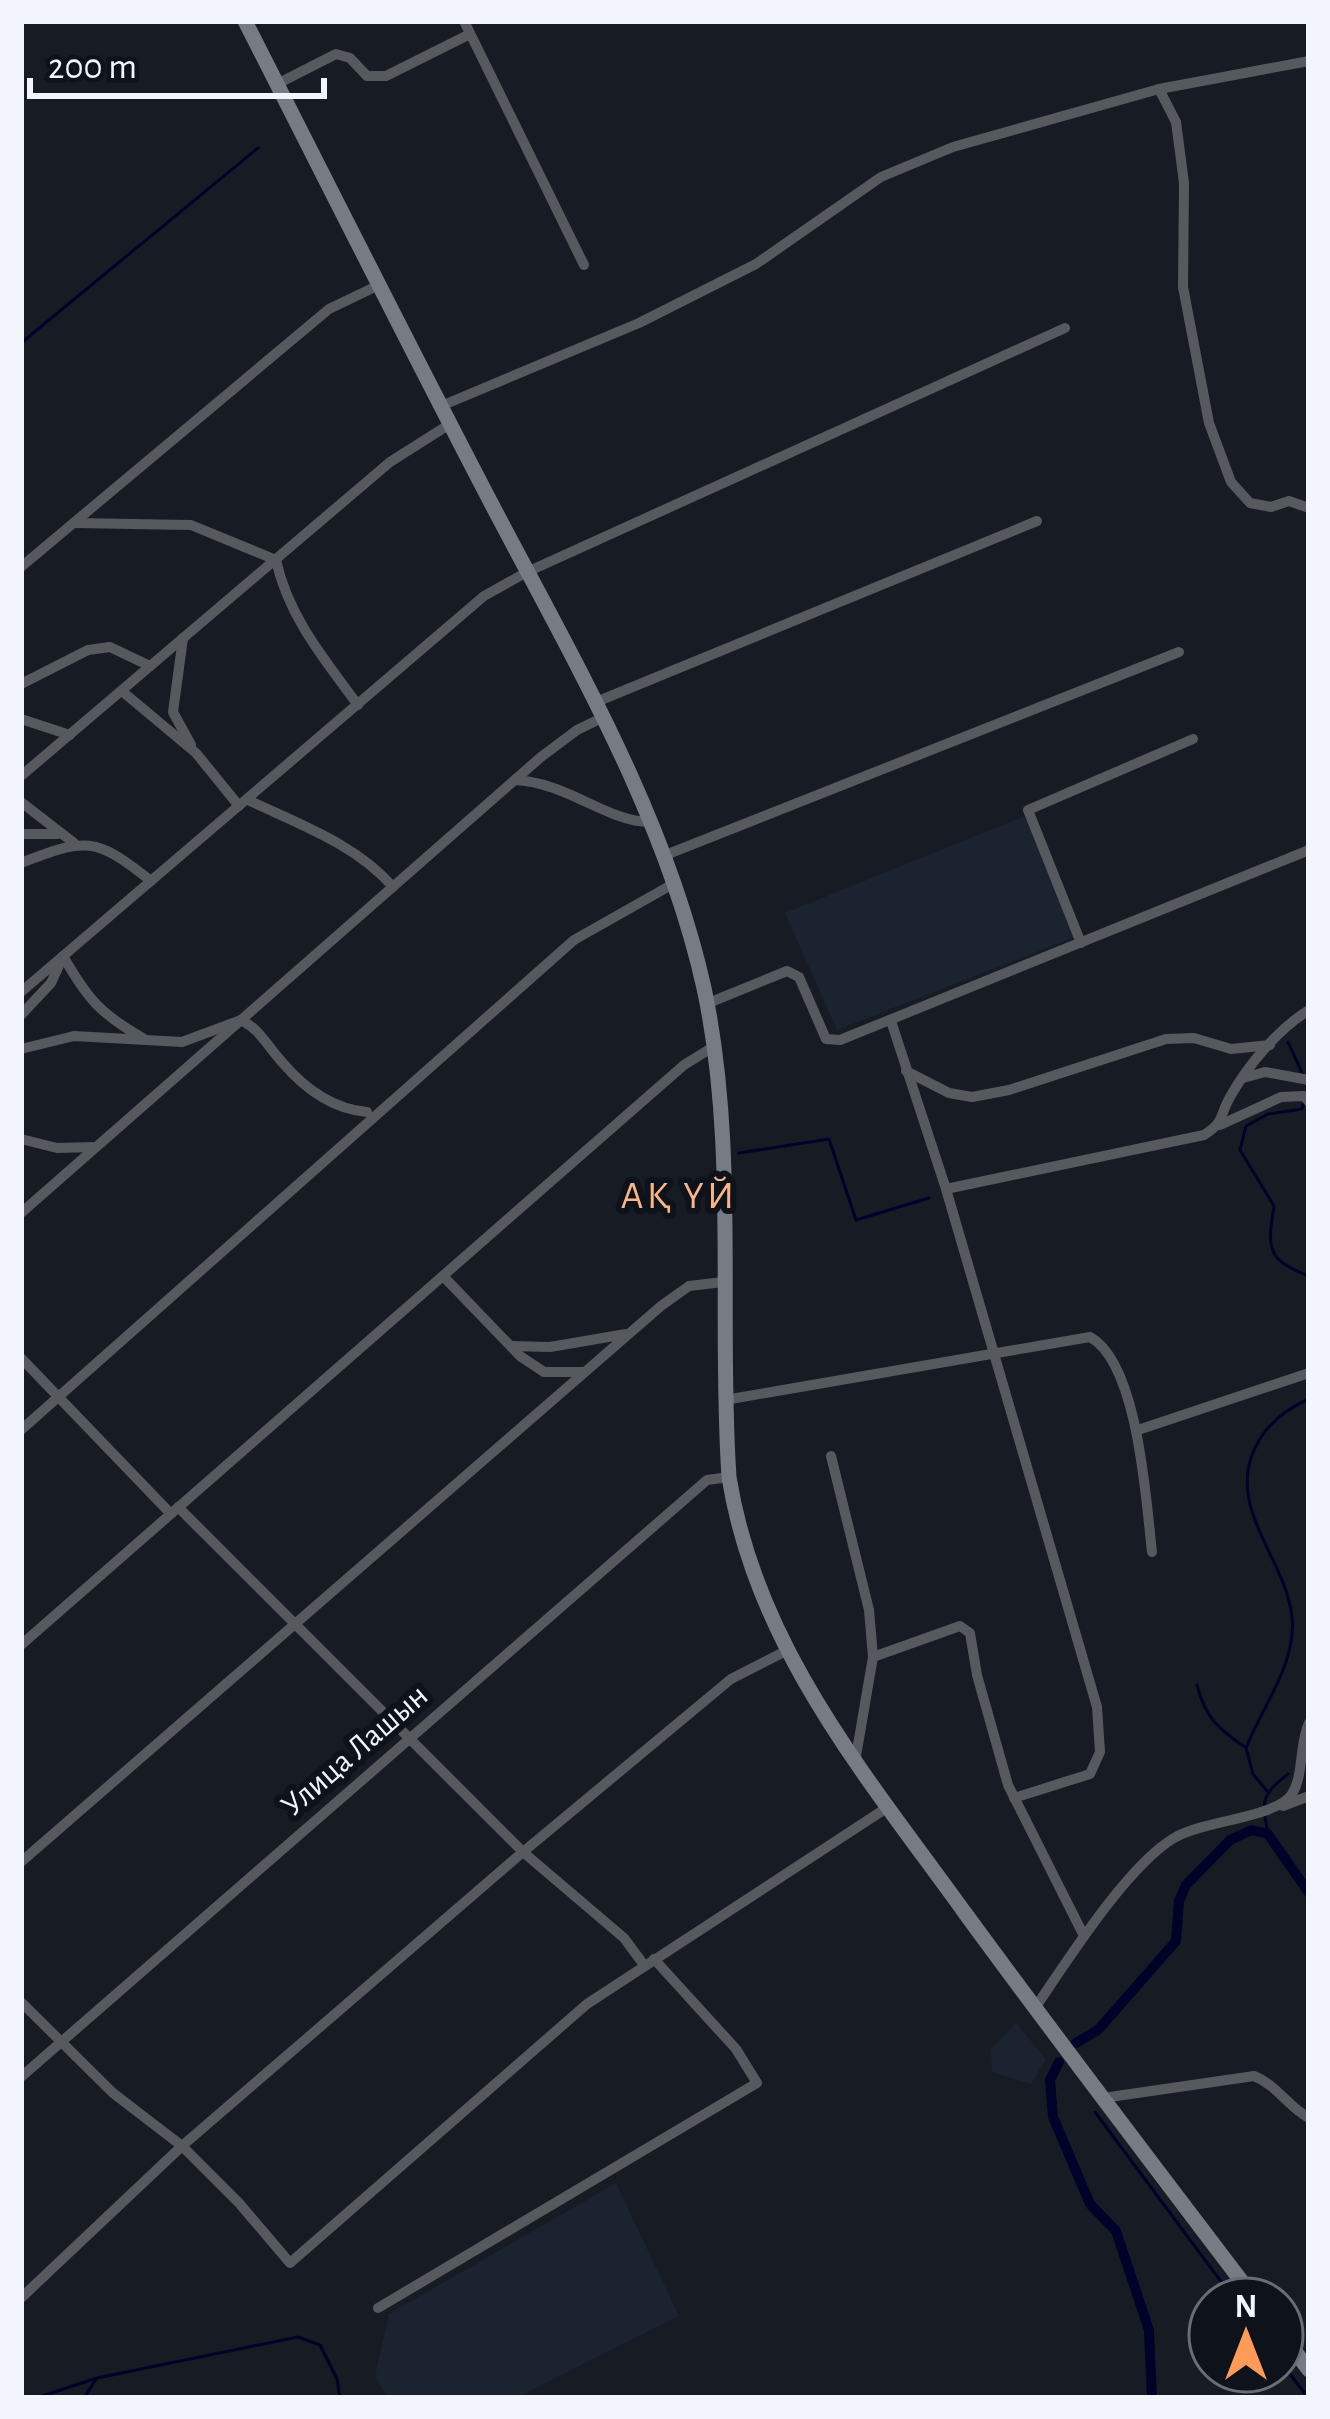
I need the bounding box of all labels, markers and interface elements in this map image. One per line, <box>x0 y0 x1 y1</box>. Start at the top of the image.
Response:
scale bar <box>30 24 324 98</box>
text: 200 m <box>48 49 137 85</box>
district label: АҚ ҮЙ <box>621 1176 737 1216</box>
street label: Улица Лашын <box>276 1679 434 1823</box>
north arrow <box>1186 2275 1306 2395</box>
text: N <box>1235 2291 1257 2324</box>

